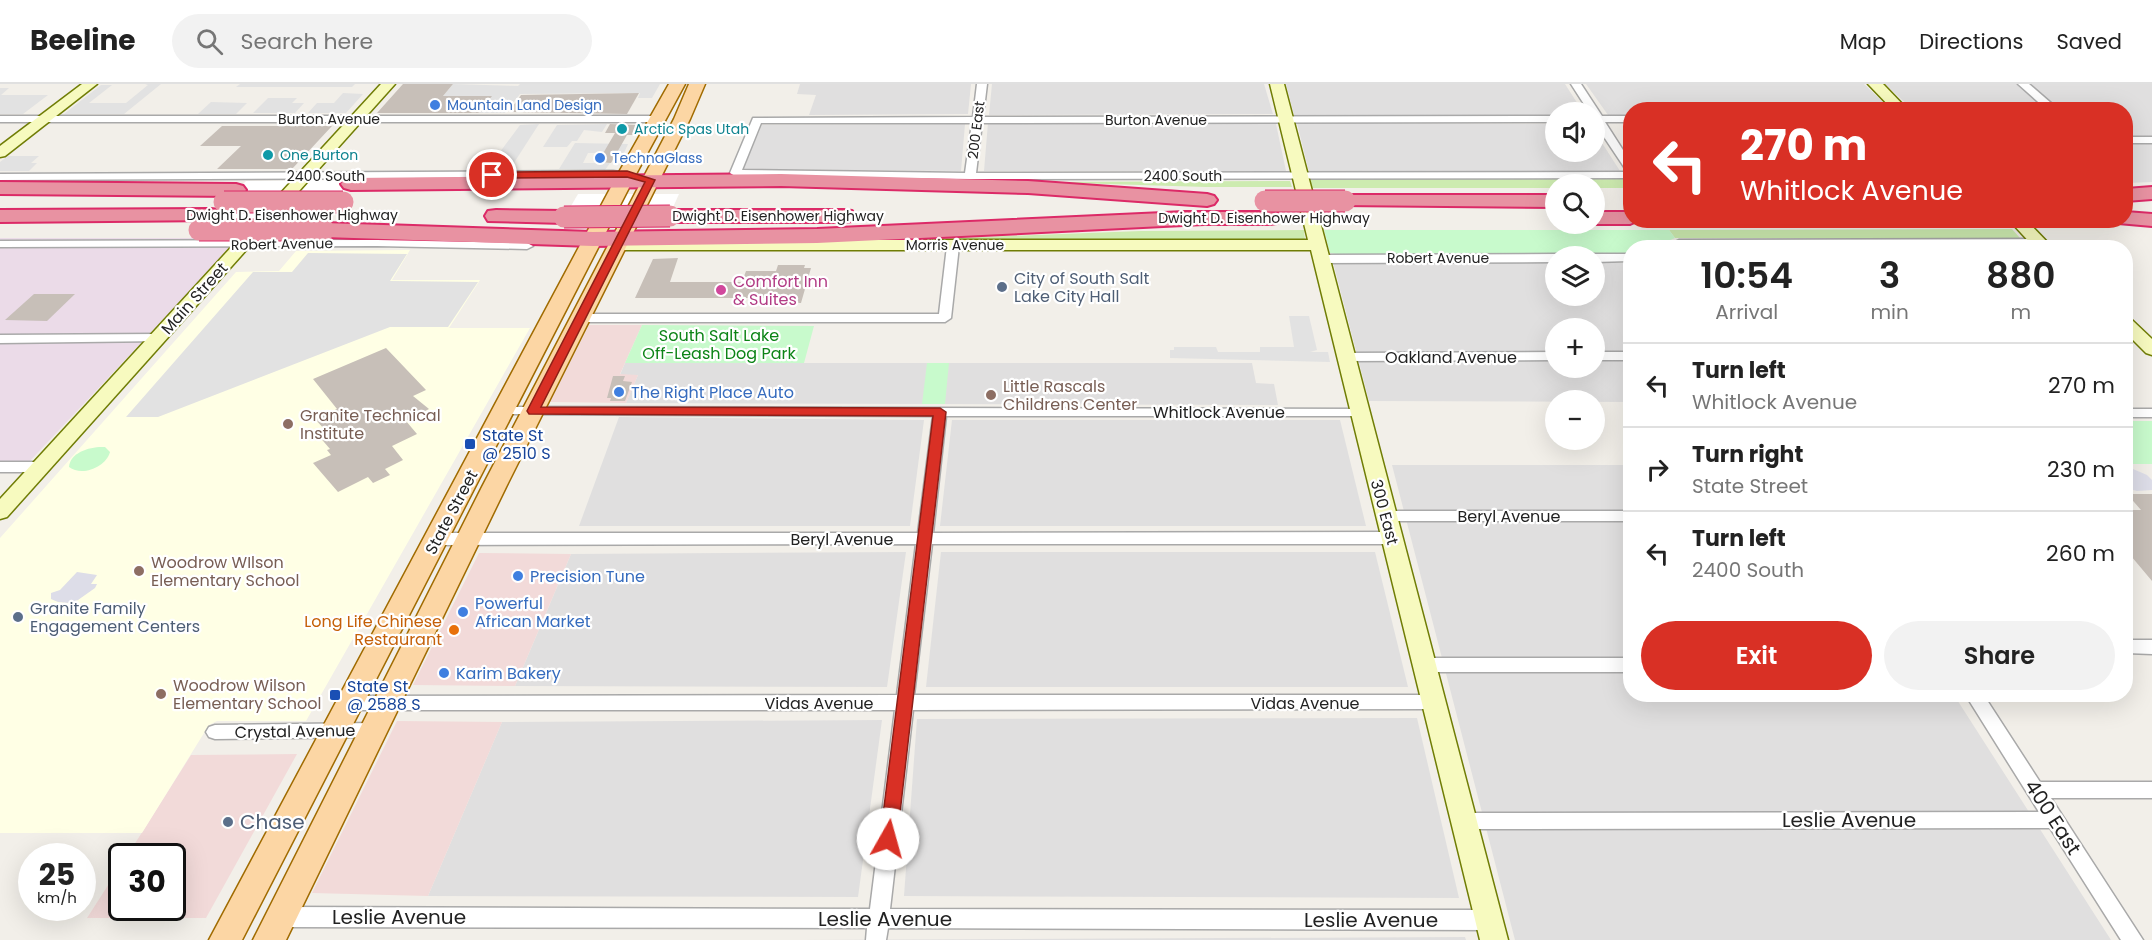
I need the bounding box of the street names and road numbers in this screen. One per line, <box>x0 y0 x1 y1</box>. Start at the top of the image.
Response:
street label: 200 East <box>963 100 989 160</box>
street label: Burton Avenue <box>278 109 380 129</box>
street label: Burton Avenue <box>1105 110 1207 130</box>
street label: 2400 South <box>287 166 365 186</box>
street label: 2400 South <box>1144 166 1222 186</box>
street label: Dwight D. Eisenhower Highway <box>186 205 398 225</box>
street label: Dwight D. Eisenhower Highway <box>672 206 884 226</box>
street label: Dwight D. Eisenhower Highway <box>1158 208 1370 228</box>
street label: Robert Avenue <box>231 233 334 255</box>
street label: Morris Avenue <box>906 235 1005 255</box>
street label: Robert Avenue <box>1387 248 1489 268</box>
street label: Main Street <box>156 257 233 339</box>
street label: Oakland Avenue <box>1385 346 1517 369</box>
street label: Whitlock Avenue <box>1153 401 1285 424</box>
street label: State Street <box>419 466 483 559</box>
street label: 300 East <box>1365 477 1404 548</box>
street label: Beryl Avenue <box>1458 505 1561 528</box>
street label: Beryl Avenue <box>791 528 894 551</box>
street label: Vidas Avenue <box>764 692 874 715</box>
street label: Vidas Avenue <box>1250 692 1360 715</box>
street label: Crystal Avenue <box>235 719 356 744</box>
street label: 400 East <box>2018 774 2088 860</box>
street label: Leslie Avenue <box>1782 806 1916 834</box>
street label: Leslie Avenue <box>332 903 466 931</box>
street label: Leslie Avenue <box>818 905 952 933</box>
street label: Leslie Avenue <box>1304 906 1438 934</box>

